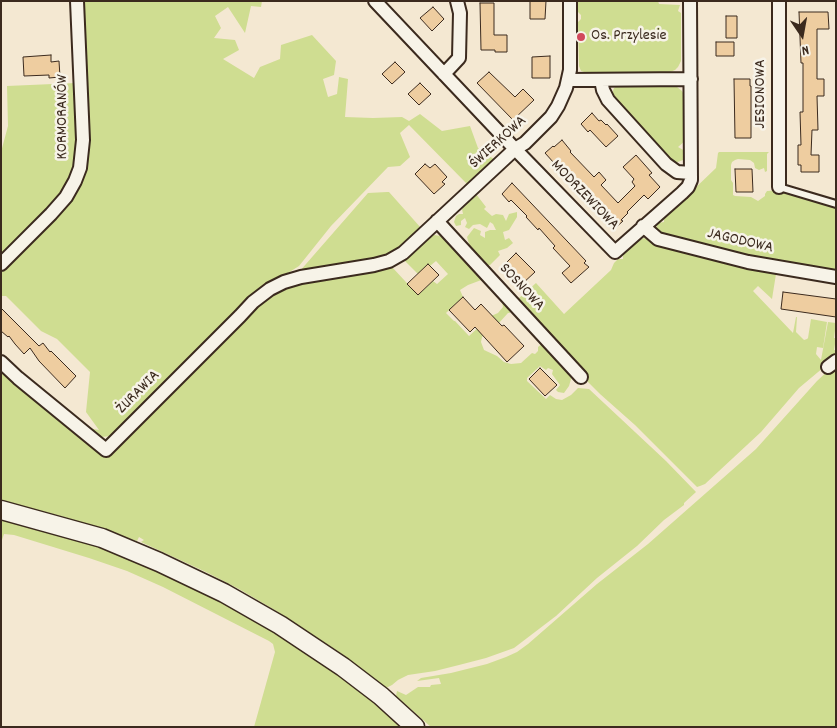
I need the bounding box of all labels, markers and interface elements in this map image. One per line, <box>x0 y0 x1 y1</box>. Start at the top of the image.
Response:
north arrow <box>777 10 827 60</box>
place label: Os. Przylesie <box>591 27 667 47</box>
marker: Os. Przylesie <box>575 31 587 43</box>
text: N <box>800 39 811 60</box>
street label: JESIONOWA <box>752 59 772 129</box>
street label: KORMORANÓW <box>54 74 74 160</box>
street label: ŚWIERKOWA <box>466 112 532 174</box>
street label: MODRZEWIOWA <box>546 157 622 235</box>
street label: JAGODOWA <box>705 225 775 259</box>
street label: SOSNOWA <box>494 260 548 316</box>
street label: ŻURAWIA <box>113 367 165 419</box>

